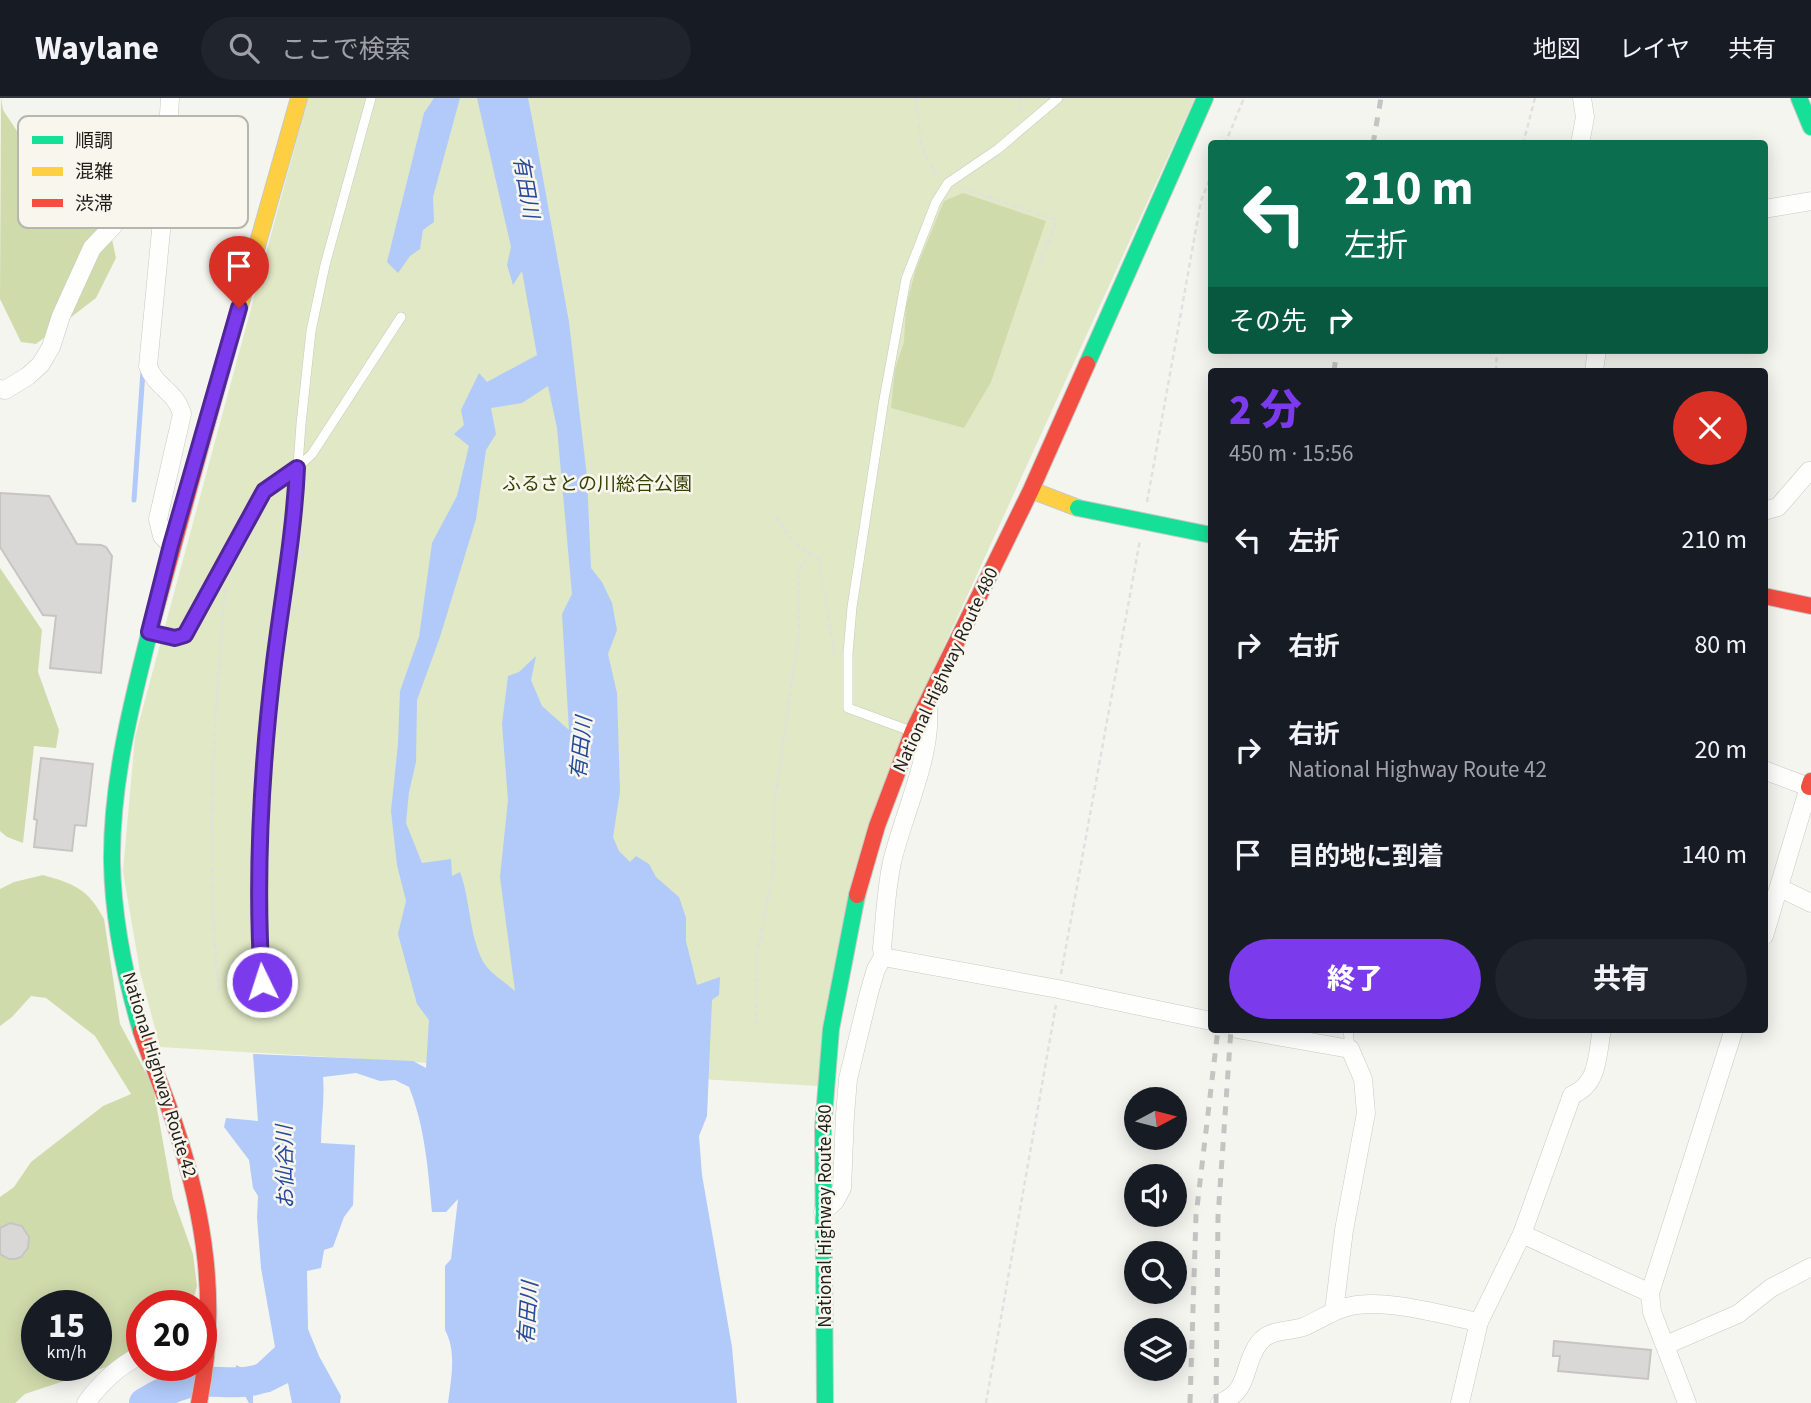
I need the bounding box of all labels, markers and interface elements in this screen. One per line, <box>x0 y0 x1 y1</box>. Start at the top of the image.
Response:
search box <box>201 17 691 80</box>
text: Waylane <box>35 25 159 72</box>
icon: search <box>225 29 263 67</box>
text: ここで検索 <box>281 31 411 68</box>
text: 地図 <box>1533 32 1581 67</box>
text: レイヤ <box>1619 32 1690 67</box>
text: 共有 <box>1728 32 1776 67</box>
legend <box>18 116 248 228</box>
text: 順調 <box>75 128 113 155</box>
water label: 有田川 <box>506 153 547 223</box>
text: 210 m <box>1344 154 1473 224</box>
text: 混雑 <box>75 159 113 186</box>
icon: left <box>1229 168 1320 259</box>
text: 渋滞 <box>75 191 113 218</box>
text: 左折 <box>1344 223 1408 269</box>
pin <box>209 236 269 308</box>
icon: arrive <box>220 247 258 285</box>
icon: right <box>1321 301 1359 339</box>
text: その先 <box>1229 303 1307 340</box>
text: 2 分 <box>1229 381 1302 441</box>
button: close <box>1673 391 1747 465</box>
text: 450 m · 15:56 <box>1229 437 1353 470</box>
park label: ふるさとの川総合公園 <box>502 471 692 498</box>
icon: left <box>1229 521 1267 559</box>
text: 210 m <box>1681 521 1747 558</box>
text: 左折 <box>1288 523 1340 560</box>
street label: National Highway Route 480 <box>887 563 1005 777</box>
icon: right <box>1229 626 1267 664</box>
text: 80 m <box>1694 626 1747 663</box>
text: 右折 <box>1288 628 1340 665</box>
water label: 有田川 <box>563 713 599 781</box>
text: 右折 <box>1288 716 1340 753</box>
icon: right <box>1229 731 1267 769</box>
text: 20 m <box>1694 731 1747 768</box>
text: National Highway Route 42 <box>1288 753 1547 786</box>
icon: arrive <box>1229 836 1267 874</box>
text: 140 m <box>1681 836 1747 873</box>
text: 目的地に到着 <box>1288 838 1444 875</box>
button: 終了 <box>1229 939 1481 1019</box>
button: 共有 <box>1495 939 1747 1019</box>
position arrow <box>225 945 299 1019</box>
street label: National Highway Route 42 <box>115 969 203 1181</box>
north arrow <box>1124 1087 1186 1150</box>
map controls <box>1124 1087 1187 1381</box>
street label: National Highway Route 480 <box>812 1104 839 1328</box>
water label: お仙谷川 <box>269 1123 301 1209</box>
button: sound <box>1124 1164 1187 1227</box>
button: search <box>1124 1241 1187 1304</box>
water label: 有田川 <box>511 1279 545 1345</box>
speed limit sign: 20 <box>126 1290 217 1381</box>
text: 15 <box>48 1301 85 1351</box>
button: layers <box>1124 1318 1187 1381</box>
text: km/h <box>47 1340 86 1365</box>

